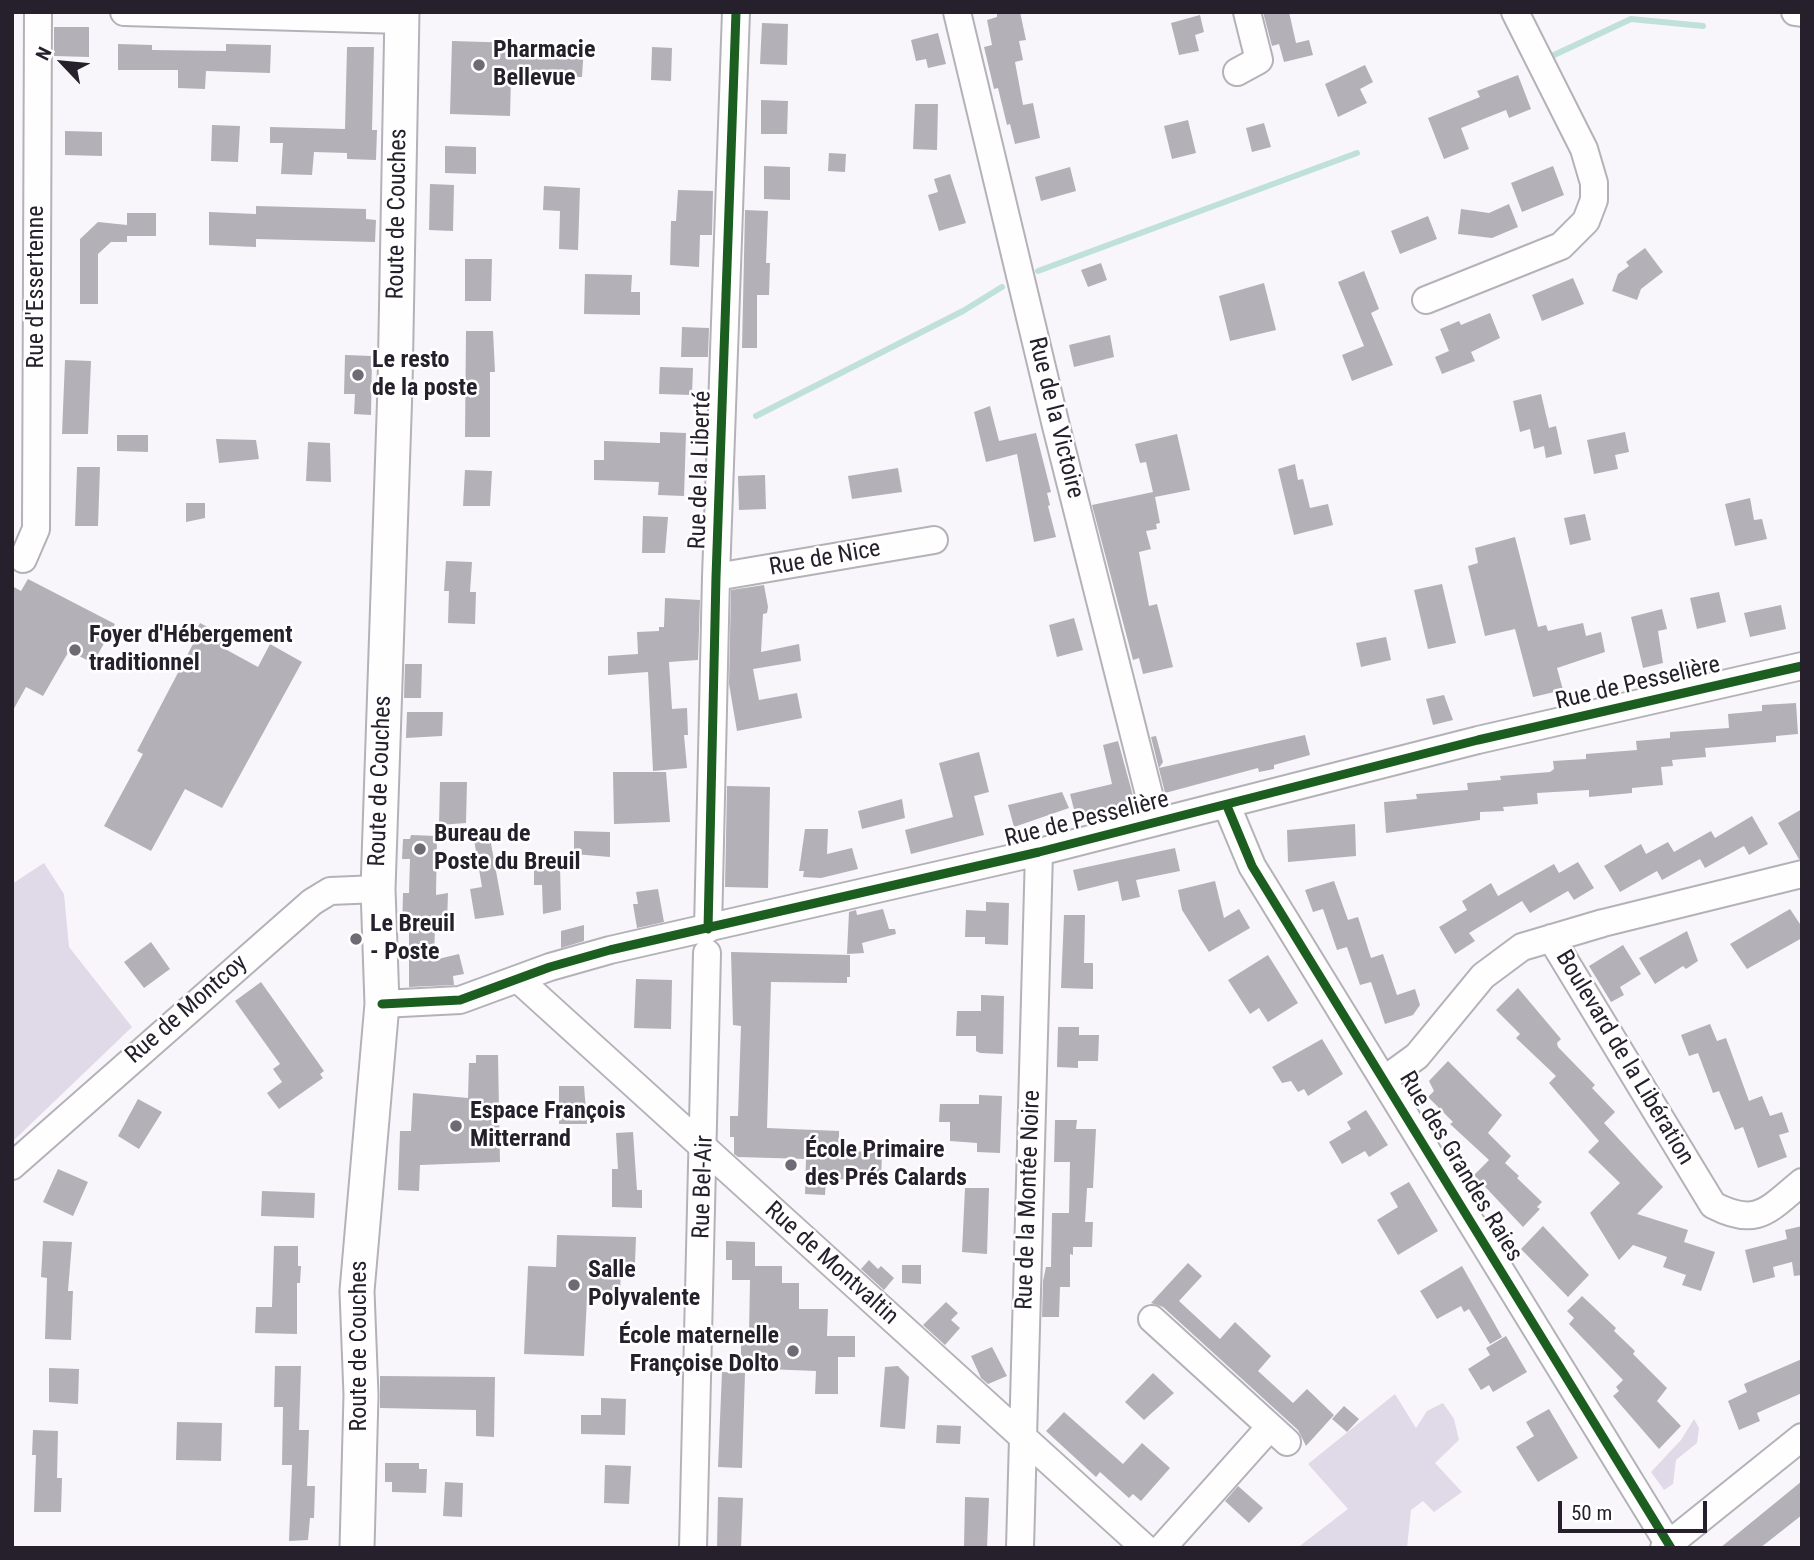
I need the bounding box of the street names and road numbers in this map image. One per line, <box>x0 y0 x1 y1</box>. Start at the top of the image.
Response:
street label: Route de Couches <box>382 128 414 300</box>
street label: Rue d'Essertenne <box>23 205 51 369</box>
street label: Rue de la Victoire <box>1021 334 1089 502</box>
street label: Rue de la Liberté <box>684 390 718 550</box>
street label: Rue de Nice <box>767 535 883 583</box>
street label: Rue de Pesselière <box>1553 651 1723 717</box>
street label: Route de Couches <box>364 695 398 867</box>
street label: Rue de Pesselière <box>1002 786 1172 854</box>
street label: Boulevard de la Libération <box>1549 945 1699 1171</box>
street label: Rue de Montcoy <box>120 949 254 1071</box>
street label: Rue des Grandes Raies <box>1392 1067 1528 1267</box>
street label: Rue de la Montée Noire <box>1011 1090 1047 1310</box>
street label: Rue Bel-Air <box>688 1135 720 1239</box>
street label: Rue de Montvaltin <box>758 1196 904 1332</box>
street label: Route de Couches <box>346 1260 374 1432</box>

